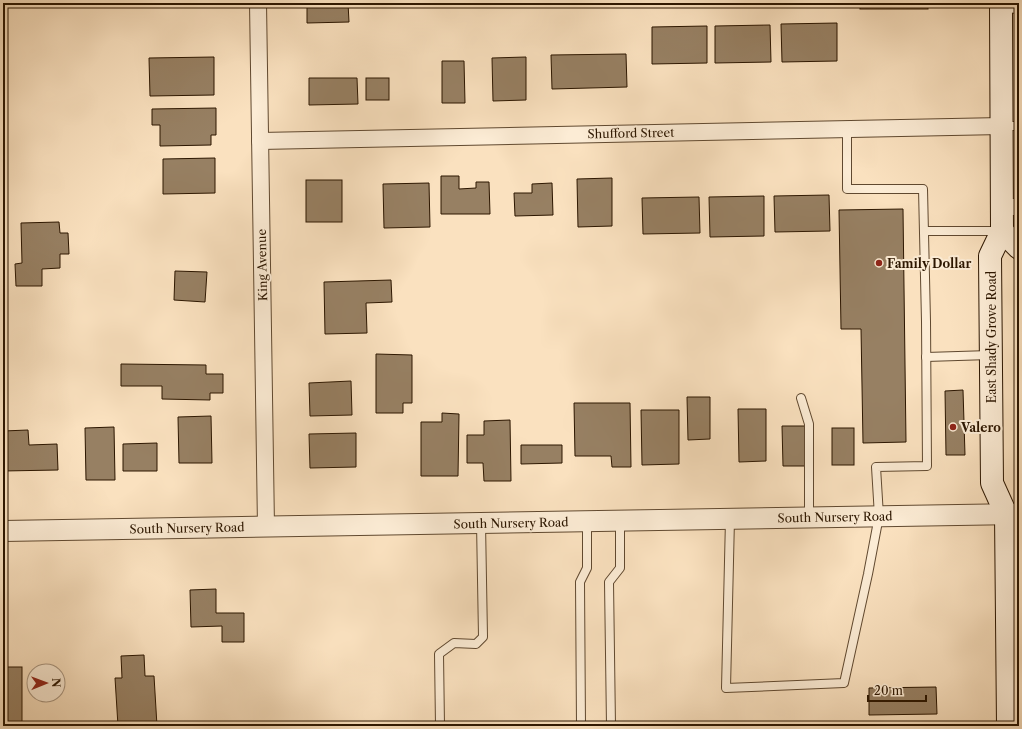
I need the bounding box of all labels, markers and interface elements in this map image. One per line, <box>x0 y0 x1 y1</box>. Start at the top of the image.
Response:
street label: Shufford Street <box>587 125 675 141</box>
street label: King Avenue <box>254 228 270 301</box>
place label: Family Dollar <box>887 256 971 271</box>
marker: Family Dollar <box>874 258 884 268</box>
street label: East Shady Grove Road <box>984 270 999 403</box>
place label: Valero <box>960 420 1001 435</box>
marker: Valero <box>948 422 958 432</box>
street label: South Nursery Road <box>777 508 893 526</box>
street label: South Nursery Road <box>453 514 569 532</box>
street label: South Nursery Road <box>129 519 245 537</box>
north arrow <box>26 663 66 703</box>
scale bar <box>868 677 926 703</box>
text: N <box>49 678 63 688</box>
text: 20 m <box>874 683 903 698</box>

